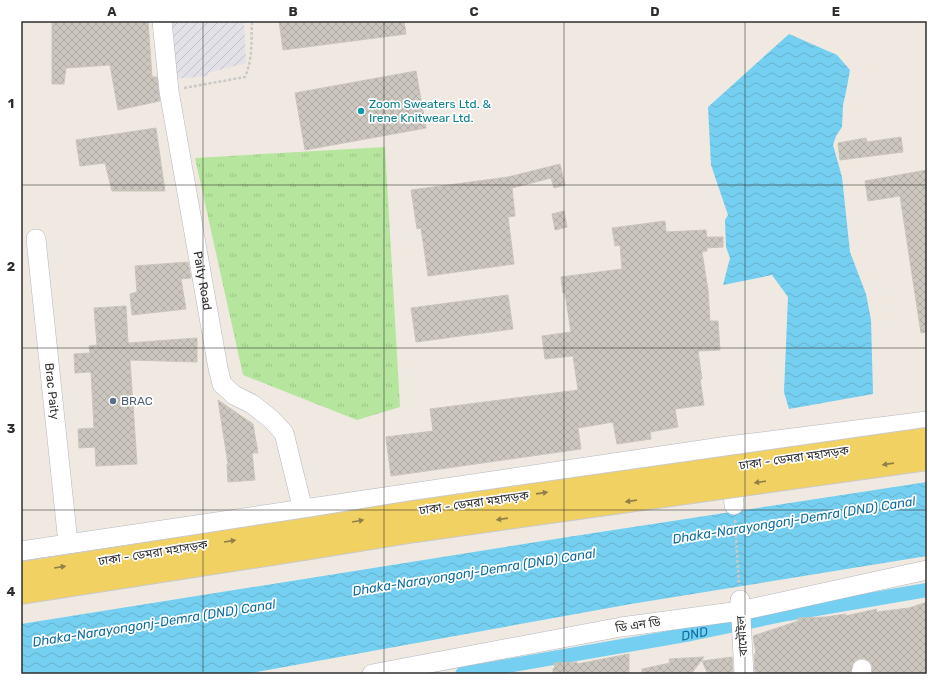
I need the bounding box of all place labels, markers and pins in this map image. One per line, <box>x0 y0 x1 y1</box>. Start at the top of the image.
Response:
place label: Zoom Sweaters Ltd. & Irene Knitwear Ltd. <box>369 97 492 125</box>
marker: Zoom Sweaters Ltd. & Irene Knitwear Ltd. <box>356 106 366 116</box>
place label: BRAC <box>121 394 153 408</box>
marker: BRAC <box>108 396 118 406</box>

